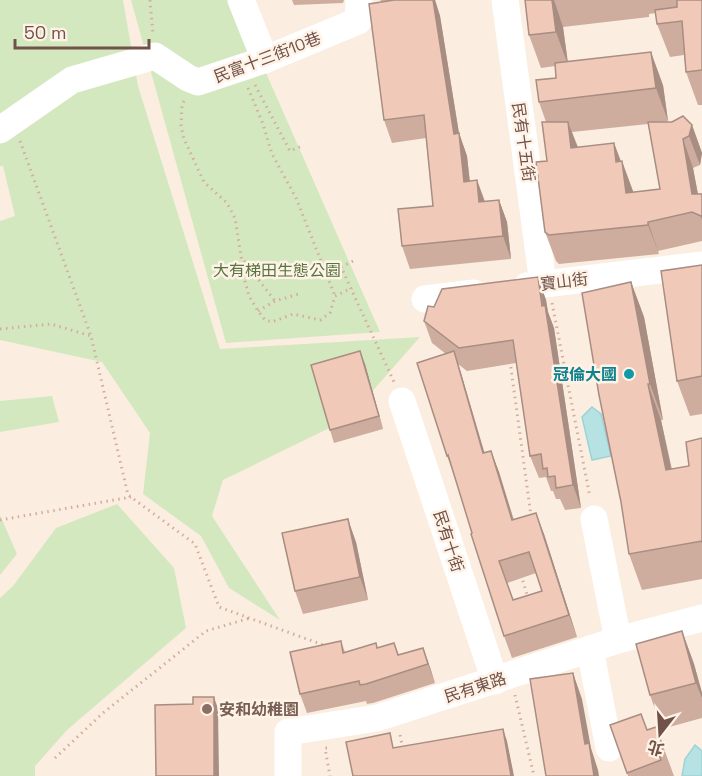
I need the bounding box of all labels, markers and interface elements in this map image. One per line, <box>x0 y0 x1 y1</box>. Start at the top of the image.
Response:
scale bar <box>15 12 148 50</box>
text: 50 m <box>24 21 66 44</box>
street label: 民富十三街10巷 <box>211 27 324 88</box>
street label: 民有十五街 <box>508 101 539 183</box>
park label: 大有梯田生態公園 <box>213 260 341 281</box>
street label: 寶山街 <box>539 268 589 295</box>
place label: 冠倫大國 <box>553 364 617 385</box>
marker: 冠倫大國 <box>622 367 636 381</box>
street label: 民有十街 <box>429 507 468 575</box>
street label: 民有東路 <box>441 668 509 707</box>
place label: 安和幼稚園 <box>219 699 299 720</box>
marker: 安和幼稚園 <box>200 702 214 716</box>
north arrow <box>630 704 690 764</box>
text: 北 <box>645 735 666 760</box>

